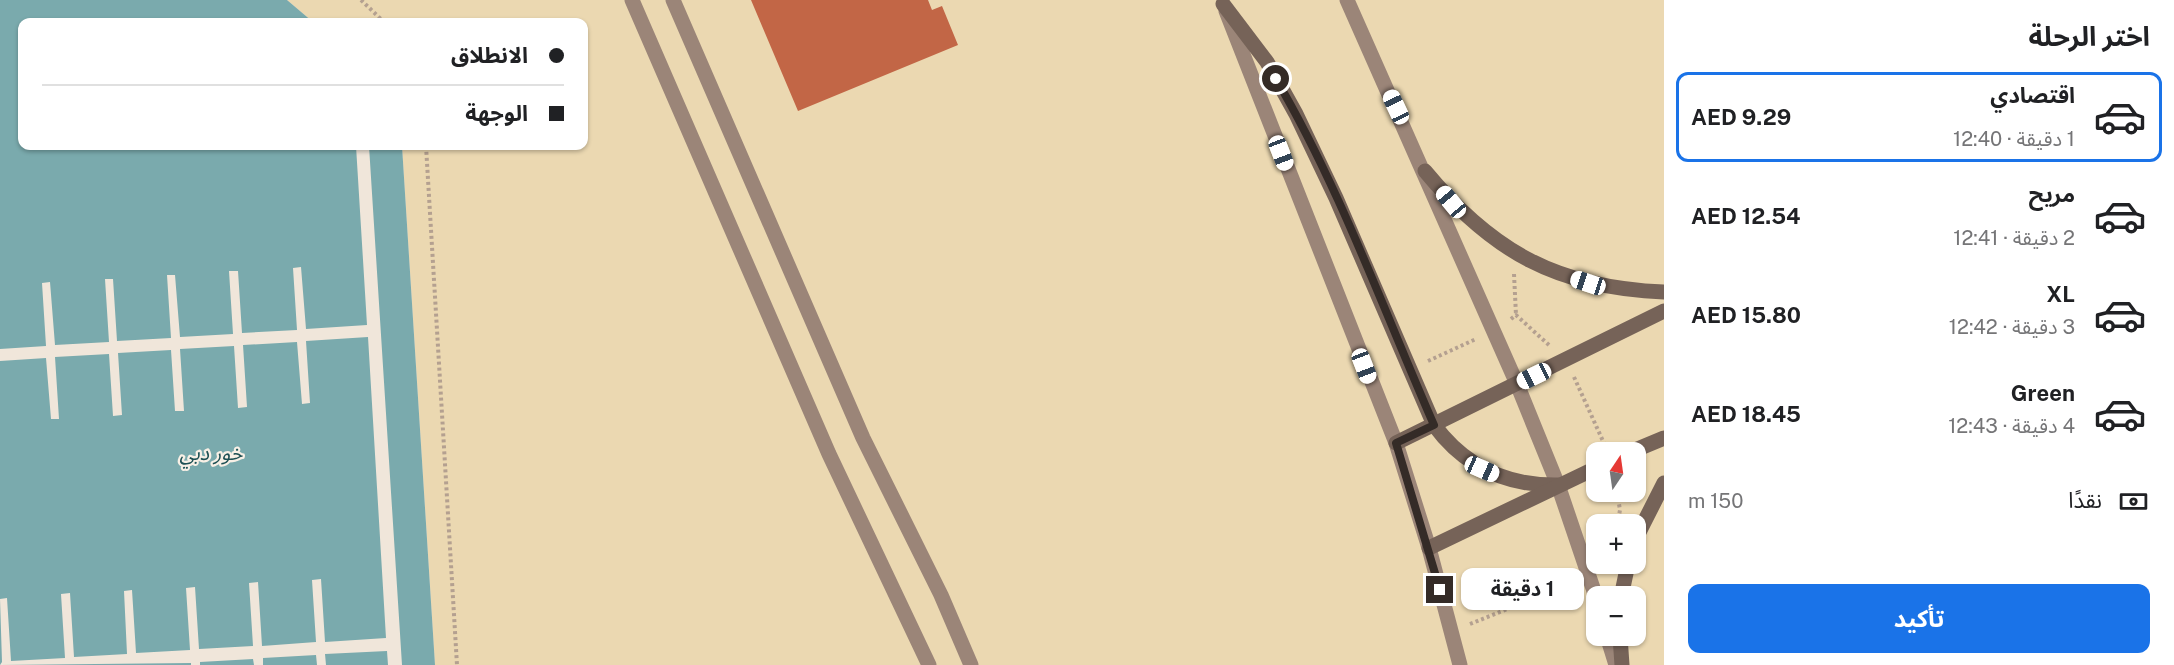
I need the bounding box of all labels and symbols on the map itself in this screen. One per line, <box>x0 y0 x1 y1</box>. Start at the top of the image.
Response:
route start <box>1262 65 1289 92</box>
car <box>1380 87 1412 127</box>
car <box>1266 133 1296 173</box>
car <box>1433 182 1469 222</box>
car <box>1568 269 1608 297</box>
car <box>1349 346 1379 386</box>
car <box>1514 360 1554 392</box>
water label: خور دبي <box>179 441 243 469</box>
north arrow <box>1586 442 1646 502</box>
car <box>1462 453 1502 485</box>
callout: 1 دقيقة <box>1461 569 1584 611</box>
route end <box>1426 576 1453 603</box>

